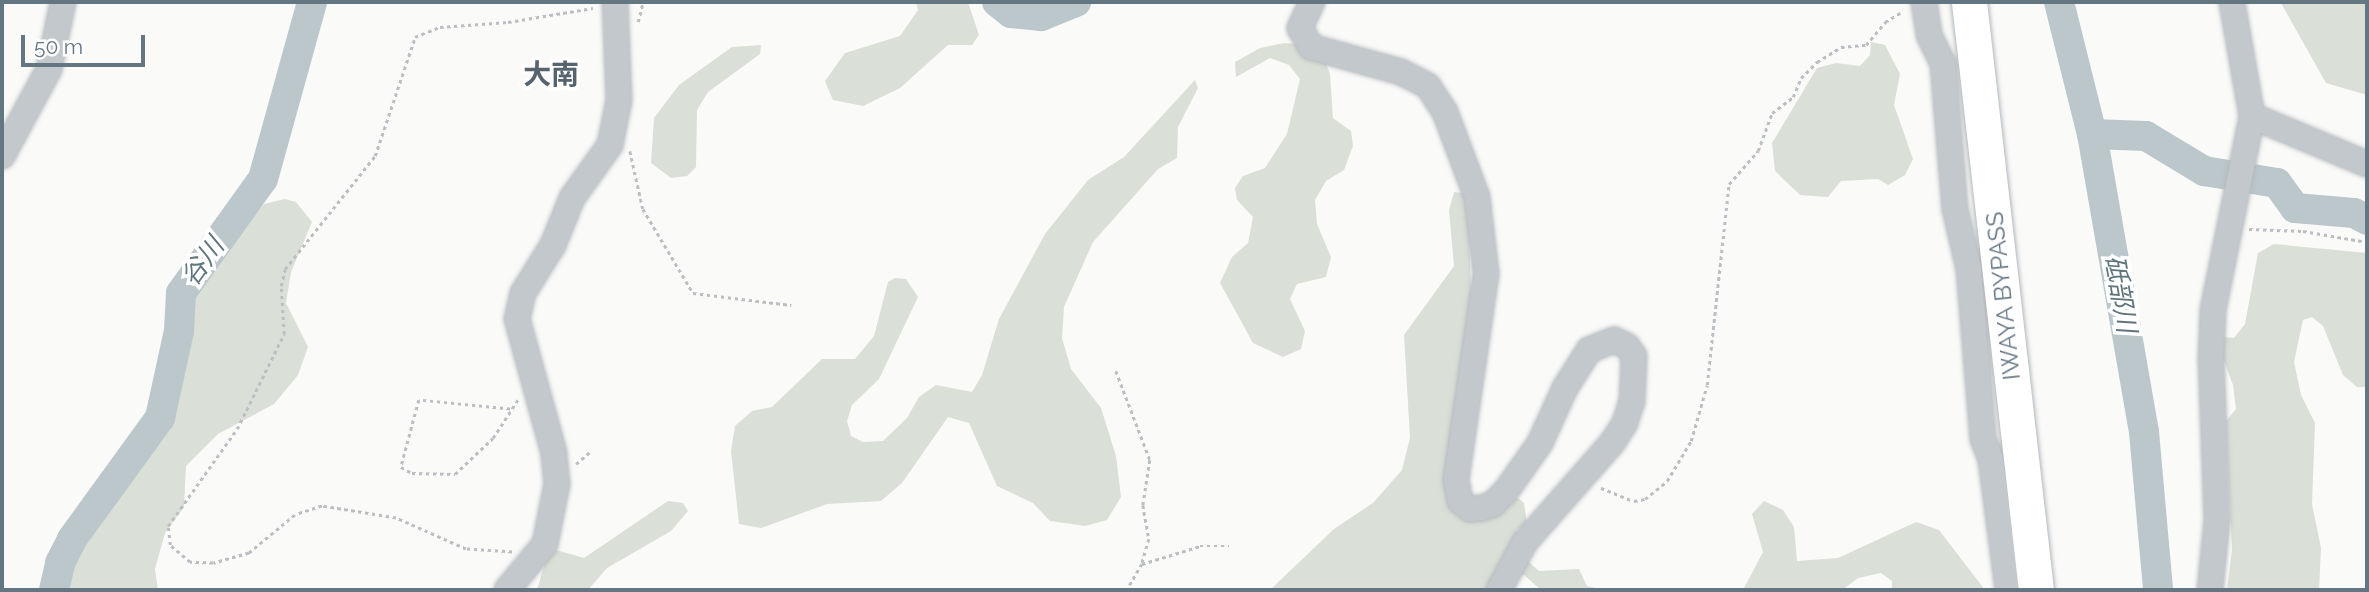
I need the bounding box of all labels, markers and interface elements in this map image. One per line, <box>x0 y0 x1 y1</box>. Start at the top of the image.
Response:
scale bar <box>24 21 149 65</box>
text: 50 m <box>34 34 83 59</box>
district label: 大南 <box>523 58 579 92</box>
street label: IWAYA BYPASS <box>1980 210 2026 382</box>
water label: 谷川 <box>175 232 231 292</box>
water label: 砥部川 <box>2098 253 2142 335</box>

